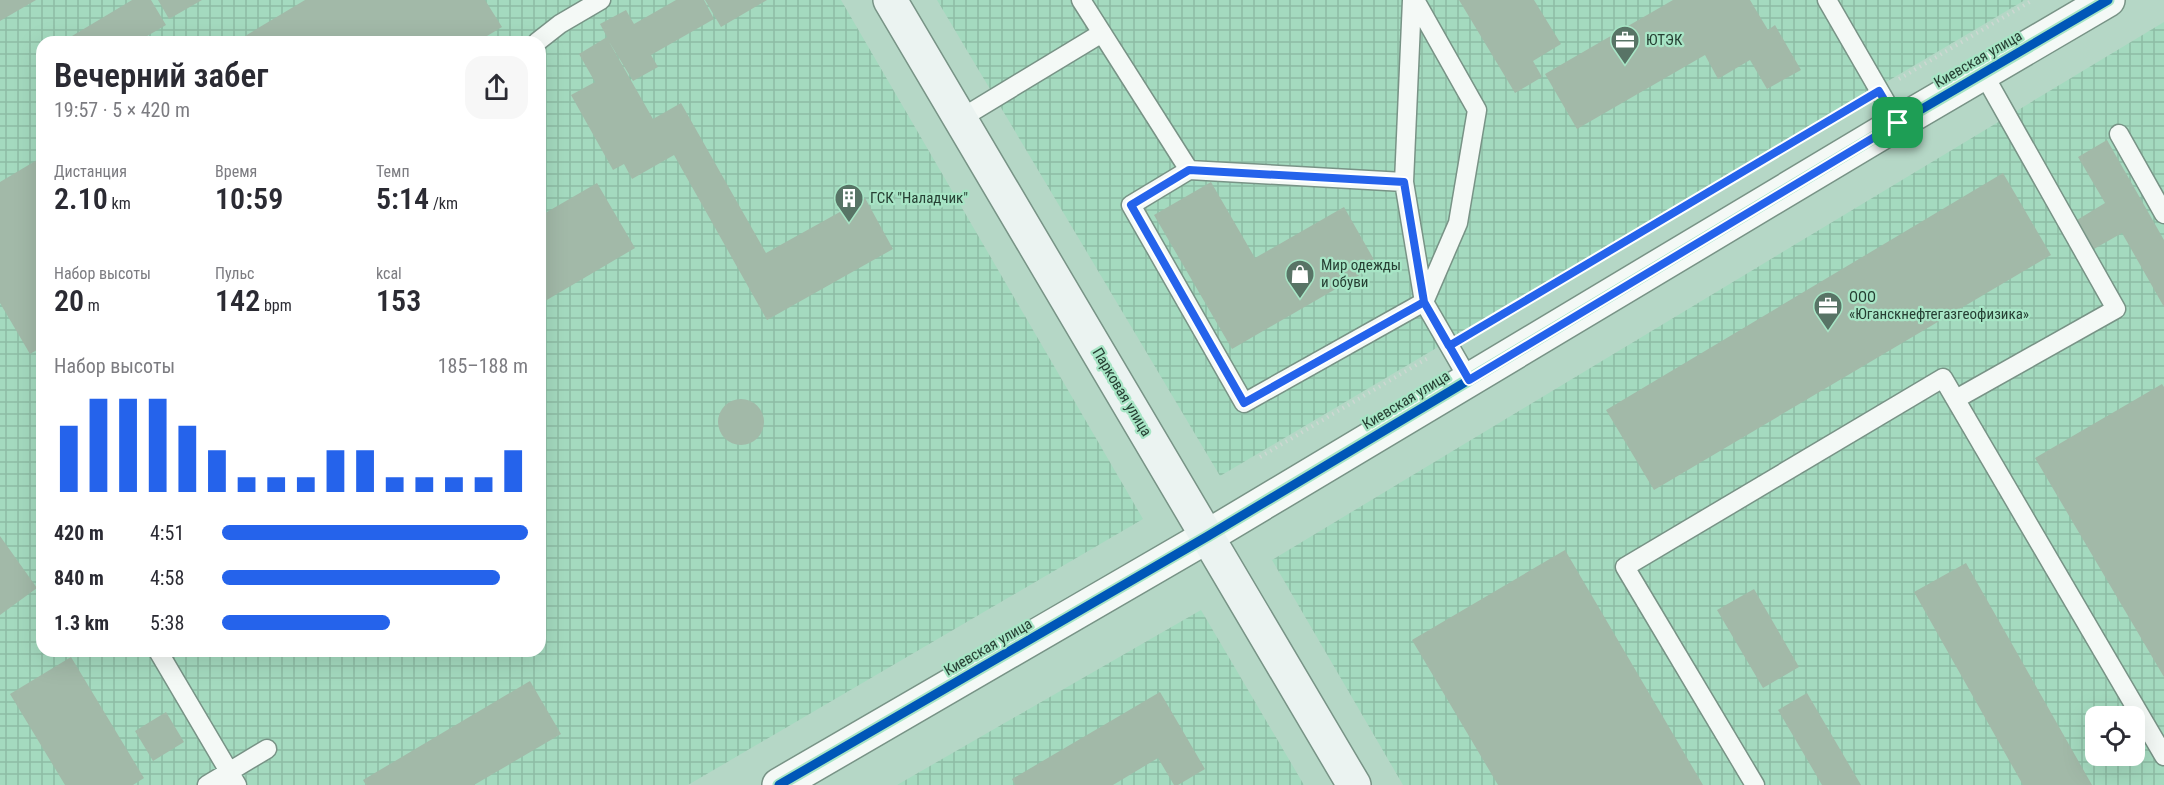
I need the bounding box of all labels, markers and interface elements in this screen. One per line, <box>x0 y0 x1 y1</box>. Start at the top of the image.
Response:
office icon: ЮТЭК <box>1609 24 1641 66</box>
street label: Киевская улица <box>1931 27 2025 91</box>
place label: ЮТЭК <box>1646 31 1683 49</box>
text: Вечерний забег <box>54 56 268 95</box>
button: share <box>465 56 528 119</box>
pin <box>1872 97 1923 148</box>
text: 19:57 · 5 × 420 m <box>54 98 190 122</box>
icon: arrive <box>1881 106 1914 139</box>
text: Дистанция <box>54 162 127 181</box>
text: Время <box>215 162 257 181</box>
text: Темп <box>376 162 410 181</box>
text: 2.10 <box>54 181 108 216</box>
text: 10:59 <box>215 181 283 216</box>
text: 5:14 <box>376 181 429 216</box>
building icon: ГСК "Наладчик" <box>833 182 865 224</box>
place label: ГСК "Наладчик" <box>870 189 968 207</box>
text: km <box>108 194 131 213</box>
text: /km <box>429 194 458 213</box>
place label: Мир одежды и обуви <box>1321 256 1401 291</box>
shop icon: Мир одежды и обуви <box>1284 258 1316 300</box>
text: Набор высоты <box>54 264 151 283</box>
text: Пульс <box>215 264 254 283</box>
text: kcal <box>376 264 402 283</box>
text: 20 <box>54 283 84 318</box>
text: 142 <box>215 283 260 318</box>
text: 153 <box>376 283 421 318</box>
place label: ООО «Юганскнефтегазгеофизика» <box>1849 288 2029 323</box>
office icon: ООО «Юганскнефтегазгеофизика» <box>1812 290 1844 332</box>
text: m <box>84 296 100 315</box>
text: bpm <box>260 296 292 315</box>
street label: Парковая улица <box>1088 344 1156 440</box>
text: Набор высоты <box>54 354 175 378</box>
text: 185–188 m <box>438 354 528 378</box>
street label: Киевская улица <box>1359 367 1453 433</box>
text: 420 m <box>54 521 104 545</box>
text: 4:51 <box>150 521 184 545</box>
text: 840 m <box>54 566 104 590</box>
text: 4:58 <box>150 566 184 590</box>
text: 1.3 km <box>54 611 109 635</box>
text: 5:38 <box>150 611 184 635</box>
street label: Киевская улица <box>941 615 1035 679</box>
map controls <box>2085 706 2145 766</box>
button: locate <box>2085 706 2145 766</box>

